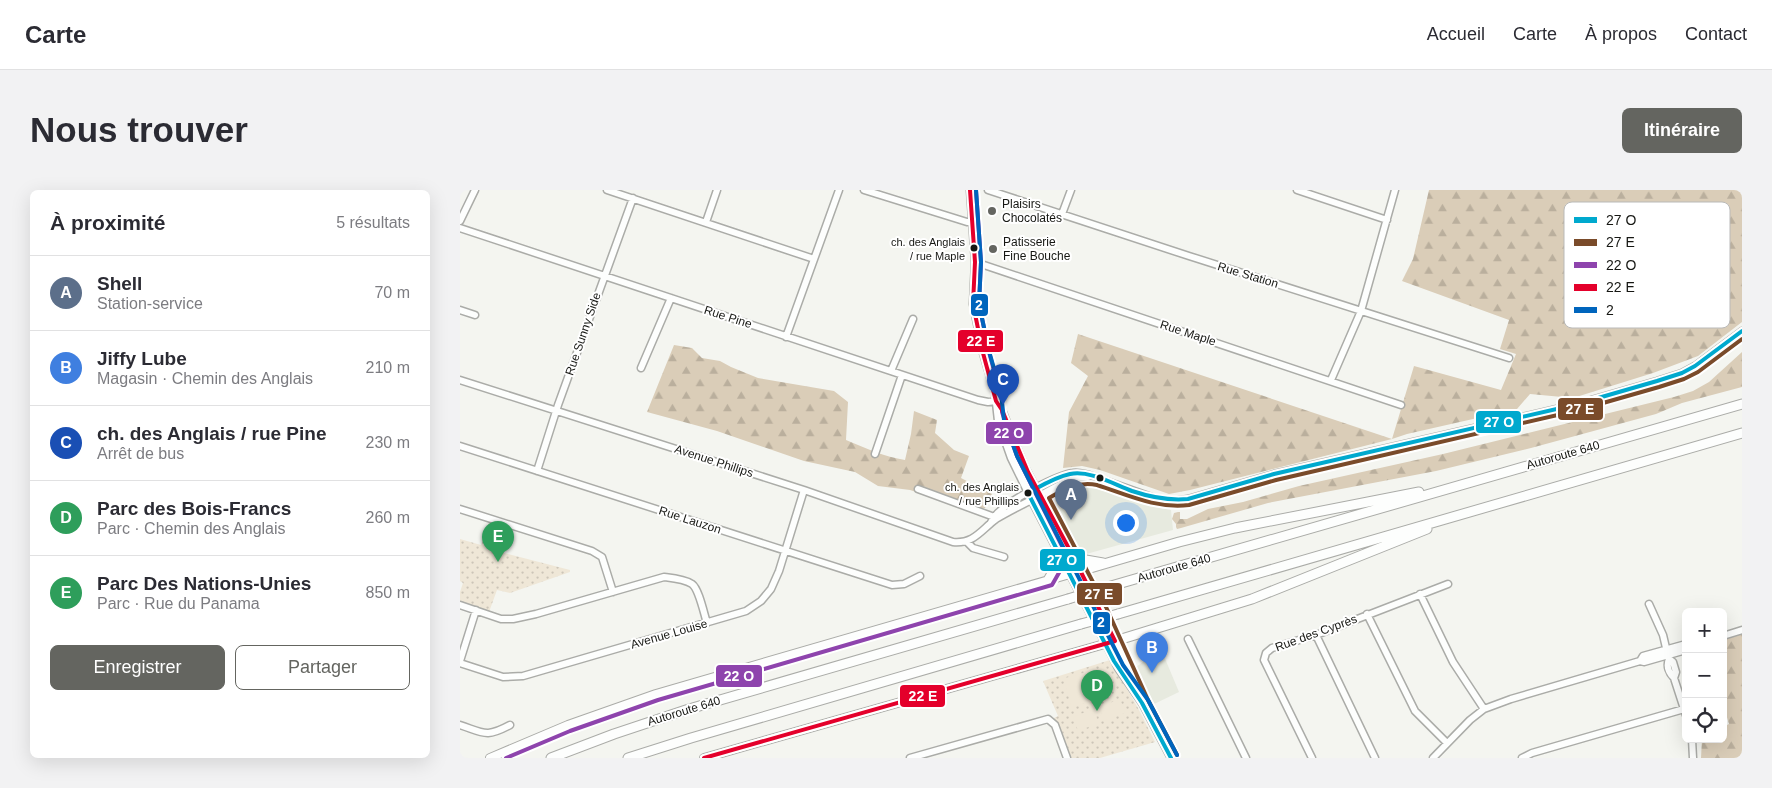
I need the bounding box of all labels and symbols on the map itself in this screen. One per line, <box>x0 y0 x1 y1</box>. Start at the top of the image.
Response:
place label: Plaisirs Chocolatés <box>1002 197 1062 225</box>
legend <box>1564 202 1730 328</box>
marker: Plaisirs Chocolatés <box>986 205 998 217</box>
text: 27 O <box>1606 212 1636 228</box>
text: 27 E <box>1606 234 1635 250</box>
place label: Patisserie Fine Bouche <box>1003 235 1071 263</box>
place label: ch. des Anglais / rue Maple <box>891 236 965 262</box>
marker: ch. des Anglais / rue Maple <box>969 243 979 253</box>
marker: Patisserie Fine Bouche <box>987 243 999 255</box>
text: 22 O <box>1606 257 1636 273</box>
street label: Rue Station <box>1216 259 1280 291</box>
text: 22 E <box>1606 279 1635 295</box>
street label: Rue Sunny Side <box>562 290 604 377</box>
line badge: 2 <box>970 293 989 317</box>
text: 2 <box>975 297 983 313</box>
text: 2 <box>1606 302 1614 318</box>
street label: Rue Pine <box>702 303 754 331</box>
street label: Rue Maple <box>1158 317 1218 349</box>
line badge: 22 E <box>957 329 1004 353</box>
text: 22 E <box>967 333 995 349</box>
pin: C <box>987 364 1019 405</box>
line badge: 27 E <box>1557 397 1604 421</box>
text: 27 E <box>1566 401 1594 417</box>
line badge: 27 O <box>1475 410 1522 434</box>
text: 27 O <box>1484 414 1514 430</box>
line badge: 22 O <box>985 421 1033 445</box>
text: 22 O <box>994 425 1024 441</box>
street label: Autoroute 640 <box>1525 438 1601 472</box>
street label: Avenue Phillips <box>673 442 755 480</box>
unlabelled marker <box>1095 473 1105 483</box>
pin: A <box>1055 479 1087 520</box>
place label: ch. des Anglais / rue Phillips <box>945 481 1019 507</box>
marker: ch. des Anglais / rue Phillips <box>1023 488 1033 498</box>
street label: Rue Lauzon <box>657 503 723 537</box>
your location <box>1113 510 1139 536</box>
pin: E <box>482 521 514 562</box>
line badge: 27 O <box>1039 548 1086 572</box>
street label: Autoroute 640 <box>1136 551 1212 585</box>
text: 27 O <box>1047 552 1077 568</box>
line badge: 27 E <box>1076 582 1123 606</box>
text: 27 E <box>1085 586 1113 602</box>
line badge: 2 <box>1092 611 1111 635</box>
street label: Rue des Cyprès <box>1273 612 1359 654</box>
text: 2 <box>1097 614 1105 630</box>
street label: Avenue Louise <box>629 616 709 652</box>
pin: B <box>1136 632 1168 673</box>
line badge: 22 O <box>715 664 763 688</box>
text: 22 O <box>724 668 754 684</box>
pin: D <box>1081 670 1113 711</box>
line badge: 22 E <box>899 684 946 708</box>
text: 22 E <box>909 688 937 704</box>
street label: Autoroute 640 <box>646 693 722 729</box>

